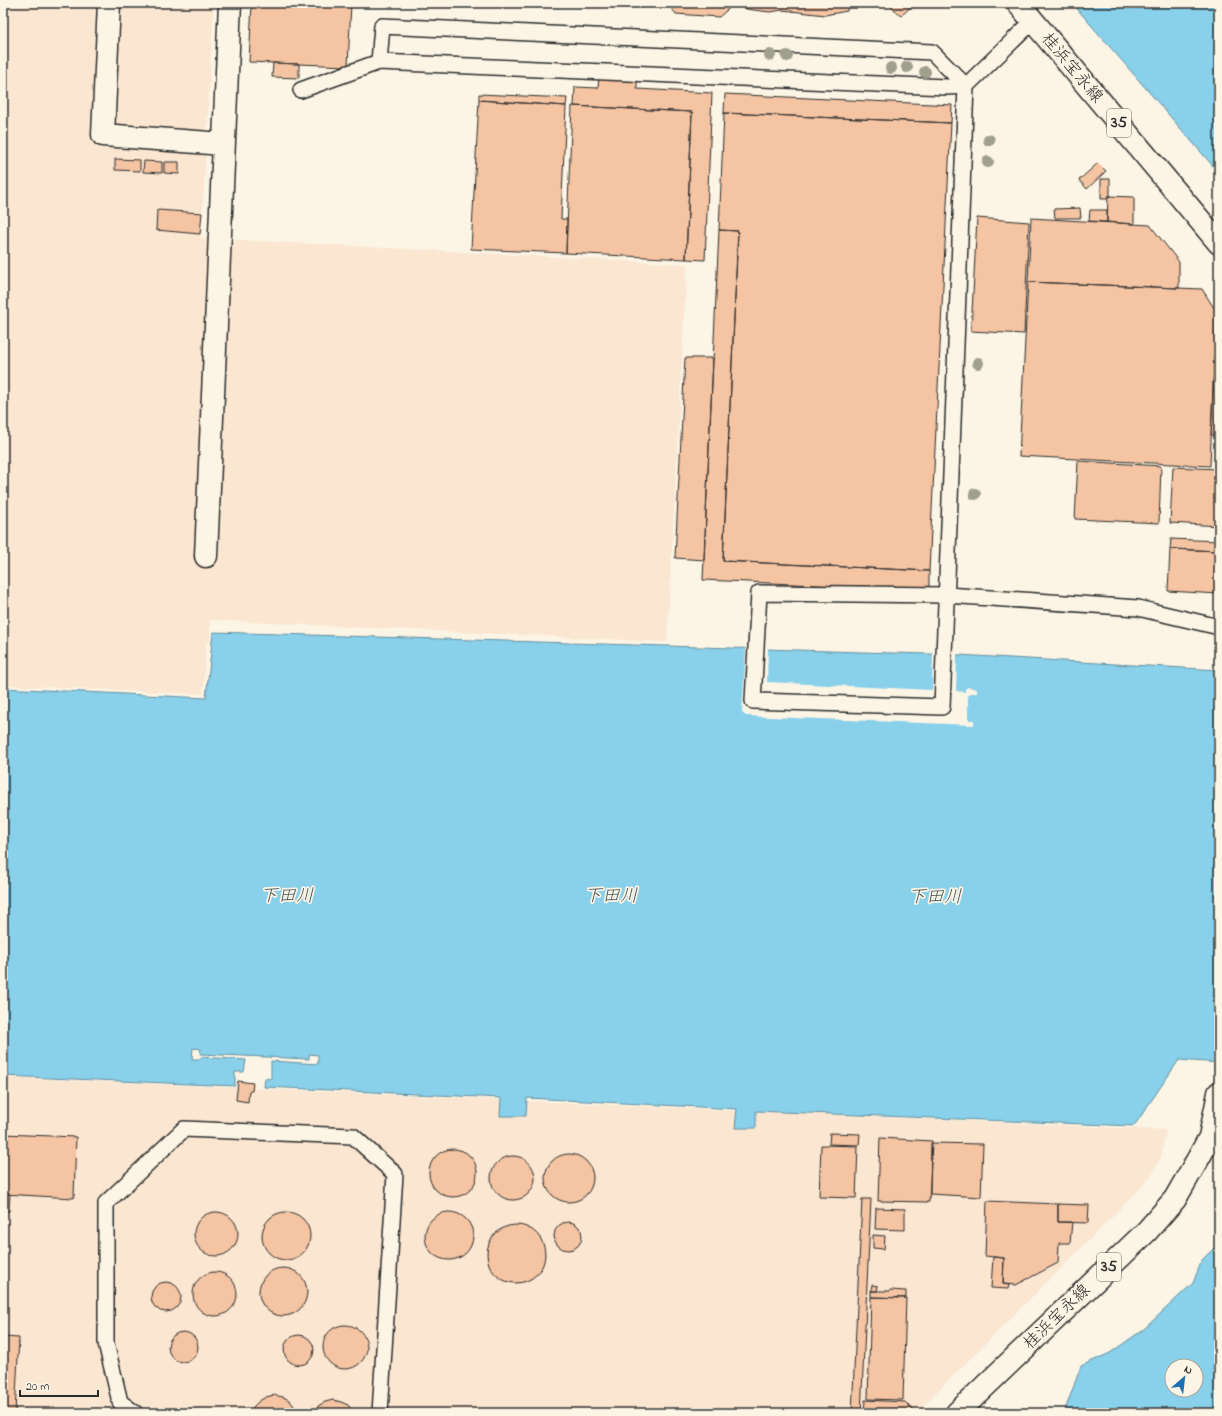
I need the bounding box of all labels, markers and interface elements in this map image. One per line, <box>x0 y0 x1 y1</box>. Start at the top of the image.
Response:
street label: 桂浜宝永線 <box>1035 27 1109 109</box>
road number: 35 <box>1107 109 1131 137</box>
water label: 下田川 <box>260 884 314 910</box>
water label: 下田川 <box>584 884 638 910</box>
water label: 下田川 <box>908 885 962 911</box>
road number: 35 <box>1097 1253 1121 1281</box>
street label: 桂浜宝永線 <box>1018 1278 1096 1356</box>
north arrow <box>1164 1358 1204 1398</box>
text: N <box>1181 1361 1195 1379</box>
scale bar <box>20 1372 98 1398</box>
text: 20 m <box>26 1378 49 1396</box>

